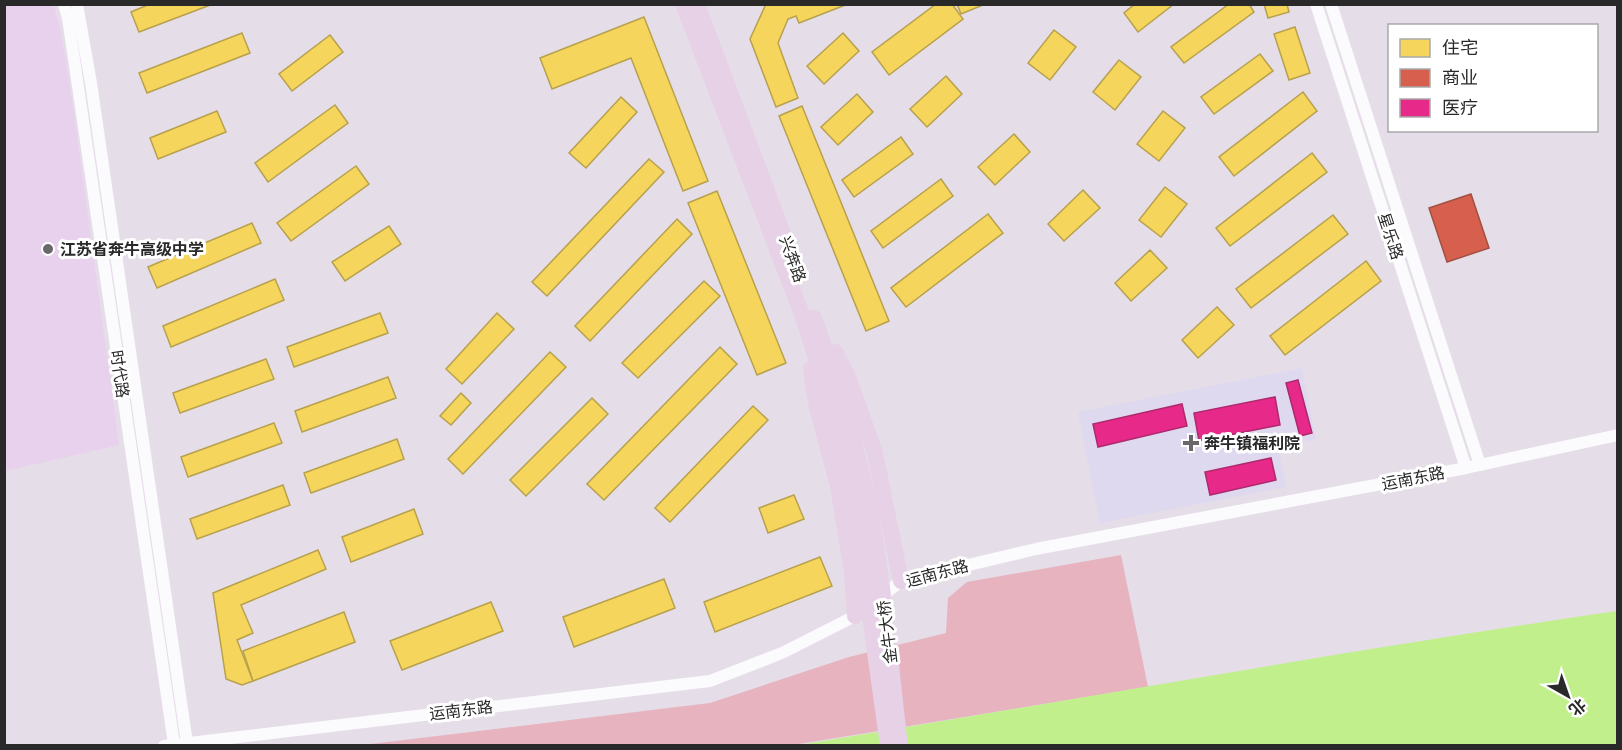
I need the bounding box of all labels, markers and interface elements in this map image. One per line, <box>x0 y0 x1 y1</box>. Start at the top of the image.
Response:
legend <box>1388 24 1598 132</box>
text: 住宅 <box>1442 37 1478 59</box>
text: 商业 <box>1442 67 1478 89</box>
text: 医疗 <box>1442 97 1478 119</box>
street label: 星乐路 <box>1374 210 1407 262</box>
street label: 兴奔路 <box>775 233 810 285</box>
place label: 江苏省奔牛高级中学 <box>60 240 204 259</box>
marker: 江苏省奔牛高级中学 <box>41 242 55 256</box>
street label: 时代路 <box>107 349 132 399</box>
marker: 奔牛镇福利院 <box>1182 434 1200 452</box>
place label: 奔牛镇福利院 <box>1204 434 1300 453</box>
street label: 运南东路 <box>1380 463 1446 494</box>
street label: 运南东路 <box>904 556 971 591</box>
street label: 金牛大桥 <box>874 599 901 665</box>
north arrow <box>1538 666 1598 726</box>
text: 北 <box>1565 695 1590 720</box>
street label: 运南东路 <box>428 697 494 724</box>

